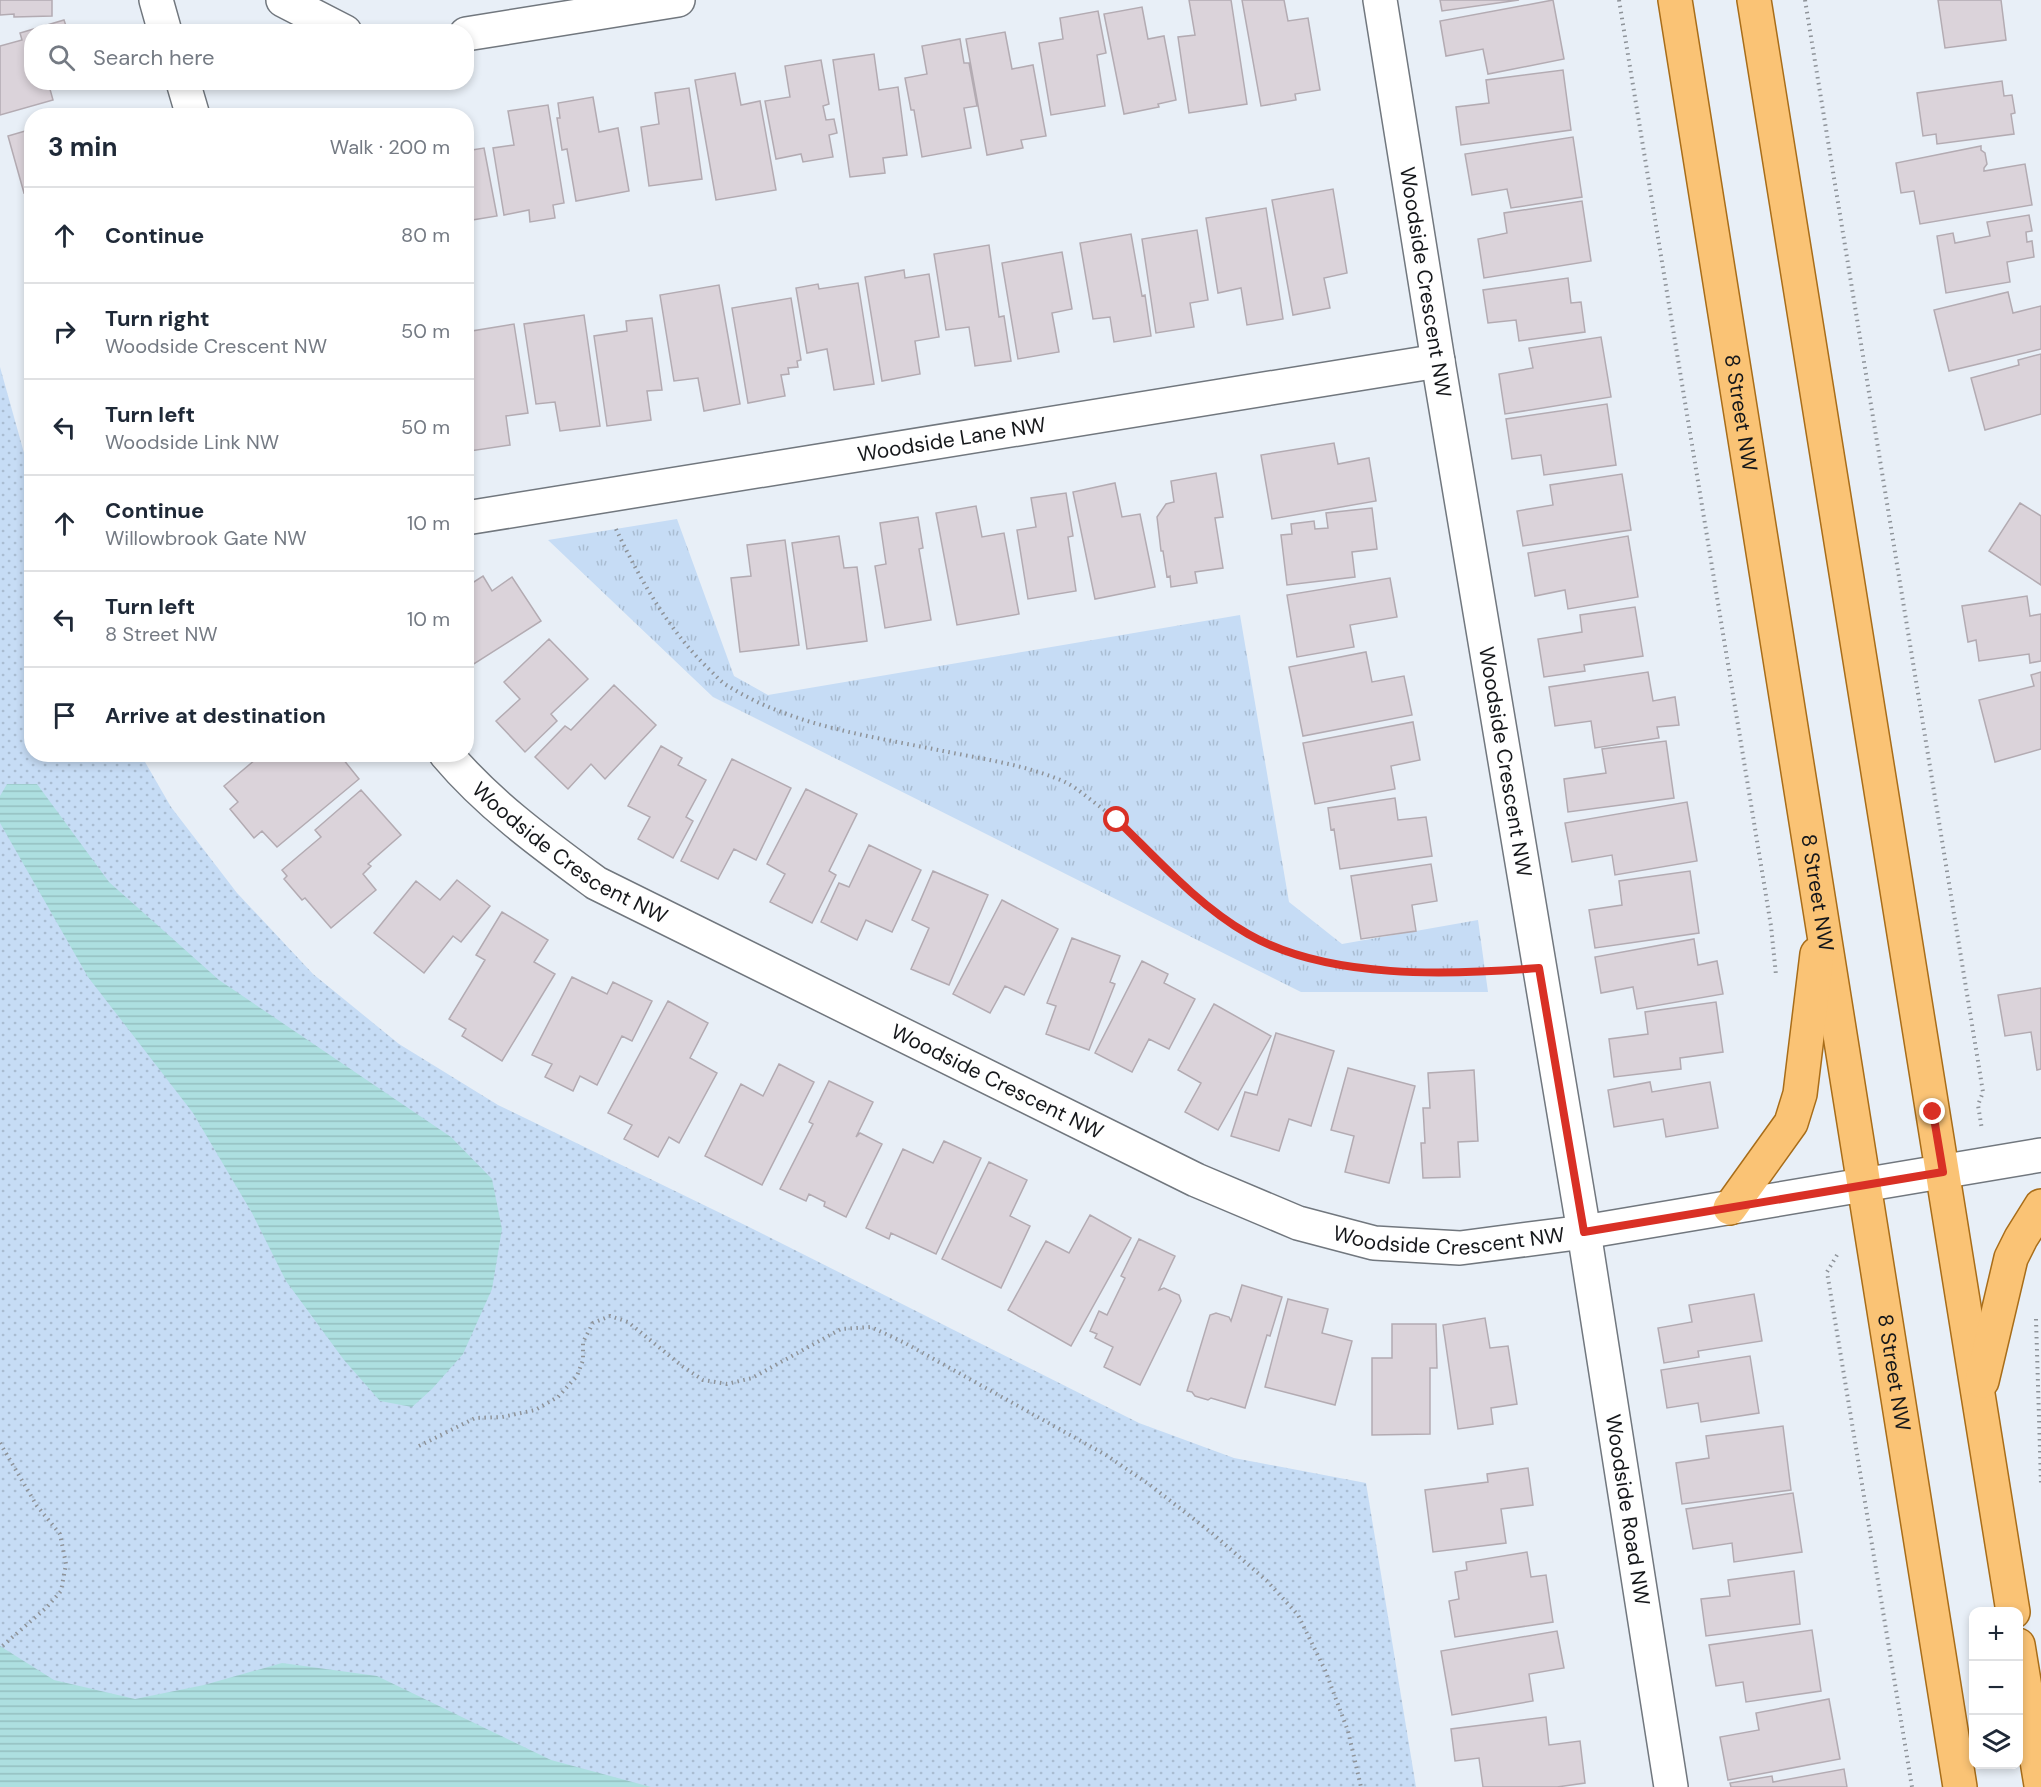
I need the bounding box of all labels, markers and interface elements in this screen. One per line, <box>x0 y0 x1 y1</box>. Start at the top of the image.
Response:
search box <box>24 24 474 90</box>
icon: search <box>45 41 78 74</box>
text: Search here <box>93 43 214 72</box>
text: 3 min <box>48 130 117 164</box>
text: Walk · 200 m <box>330 134 450 160</box>
street label: Woodside Crescent NW <box>1393 165 1458 400</box>
icon: ahead <box>48 219 81 252</box>
text: Continue <box>105 221 204 250</box>
text: 80 m <box>401 222 450 248</box>
text: Turn right <box>105 304 210 333</box>
icon: right <box>48 315 81 348</box>
text: 50 m <box>401 318 450 344</box>
text: Woodside Crescent NW <box>105 333 327 359</box>
street label: 8 Street NW <box>1718 352 1764 473</box>
text: Turn left <box>105 400 195 429</box>
icon: left <box>48 411 81 444</box>
street label: Woodside Lane NW <box>855 411 1048 469</box>
text: 50 m <box>401 414 450 440</box>
text: Woodside Link NW <box>105 429 279 455</box>
text: Continue <box>105 496 204 525</box>
icon: ahead <box>48 507 81 540</box>
text: 10 m <box>407 510 450 536</box>
text: Willowbrook Gate NW <box>105 525 307 551</box>
text: Turn left <box>105 592 195 621</box>
icon: left <box>48 603 81 636</box>
text: 10 m <box>407 606 450 632</box>
text: 8 Street NW <box>105 621 218 647</box>
street label: Woodside Crescent NW <box>1472 644 1538 879</box>
icon: arrive <box>48 699 81 732</box>
text: Arrive at destination <box>105 701 326 730</box>
street label: Woodside Crescent NW <box>466 776 672 930</box>
route start <box>1103 806 1129 832</box>
street label: 8 Street NW <box>1794 832 1841 953</box>
street label: Woodside Crescent NW <box>886 1017 1108 1146</box>
route end <box>1919 1098 1945 1124</box>
street label: Woodside Crescent NW <box>1330 1219 1566 1262</box>
street label: 8 Street NW <box>1871 1312 1917 1433</box>
street label: Woodside Road NW <box>1599 1412 1656 1607</box>
map controls <box>1969 1607 2023 1769</box>
button: + <box>1969 1607 2023 1661</box>
button: − <box>1969 1661 2023 1715</box>
button: layers <box>1969 1715 2023 1769</box>

